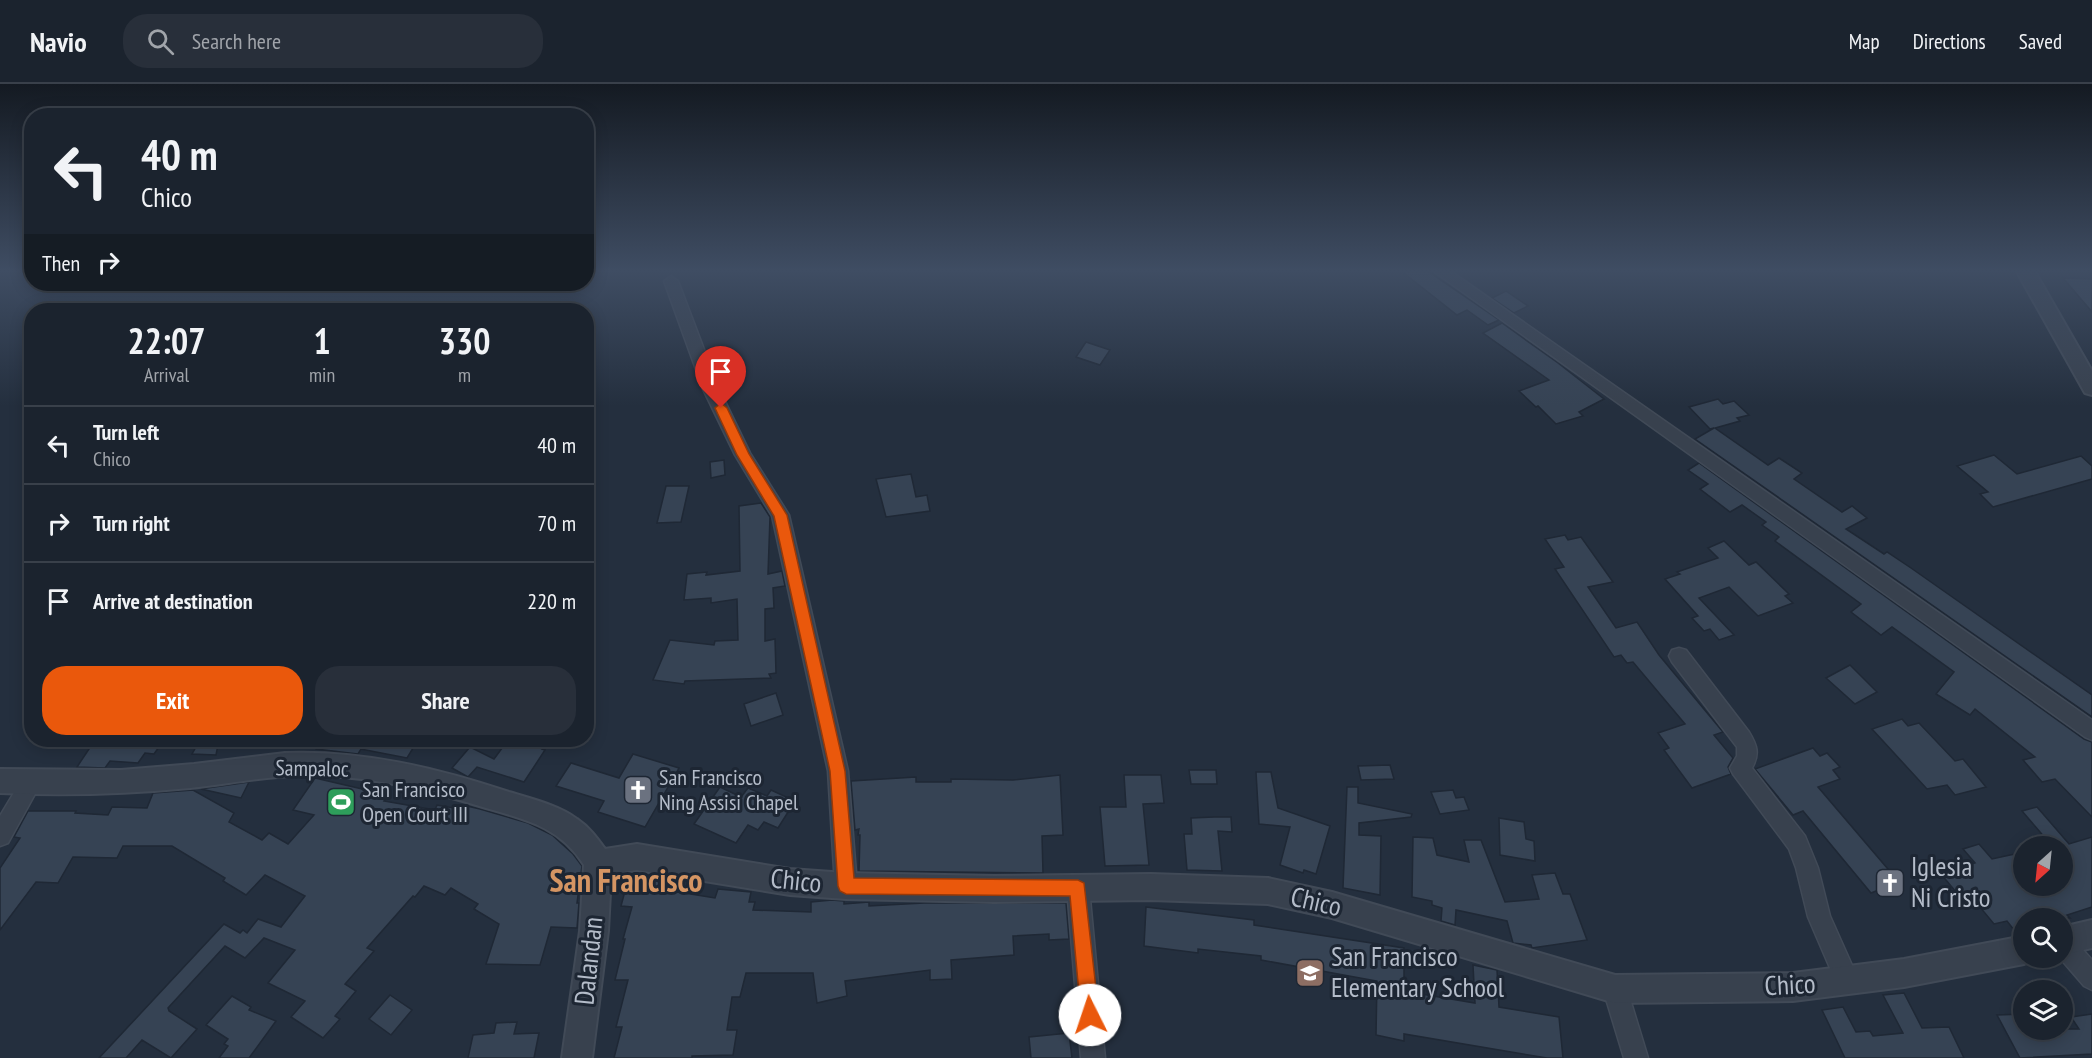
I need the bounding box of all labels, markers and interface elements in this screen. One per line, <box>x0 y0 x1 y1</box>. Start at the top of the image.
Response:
search box <box>123 14 543 68</box>
text: Navio <box>30 23 87 60</box>
icon: search <box>144 25 177 58</box>
text: Search here <box>192 27 281 55</box>
text: Map <box>1849 28 1880 55</box>
text: Directions <box>1913 28 1986 55</box>
text: Saved <box>2019 28 2062 55</box>
text: 40 m <box>141 127 218 182</box>
icon: left <box>42 132 120 210</box>
text: Chico <box>141 180 192 214</box>
icon: right <box>92 246 125 279</box>
text: Then <box>42 249 80 277</box>
text: 22:07 <box>128 317 205 364</box>
text: 1 <box>313 317 331 364</box>
text: 330 <box>439 317 490 364</box>
pin <box>695 346 746 408</box>
icon: arrive <box>704 355 737 388</box>
text: Arrival <box>144 362 189 388</box>
text: min <box>309 362 335 388</box>
text: m <box>458 362 471 388</box>
text: Turn left <box>93 418 159 446</box>
icon: left <box>42 429 75 462</box>
text: 40 m <box>537 431 576 459</box>
text: Chico <box>93 446 131 472</box>
icon: right <box>42 507 75 540</box>
text: Turn right <box>93 509 170 537</box>
text: 70 m <box>537 509 576 537</box>
icon: arrive <box>42 585 75 618</box>
text: Arrive at destination <box>93 587 253 615</box>
text: 220 m <box>527 587 576 615</box>
button: Exit <box>42 666 303 735</box>
button: Share <box>315 666 576 735</box>
street label: Sampaloc <box>275 753 349 783</box>
place label: San Francisco Ning Assisi Chapel <box>659 763 799 816</box>
church icon: San Francisco Ning Assisi Chapel <box>622 774 654 806</box>
place label: San Francisco Open Court III <box>362 775 468 828</box>
sports icon: San Francisco Open Court III <box>325 786 357 818</box>
north arrow <box>2013 836 2073 896</box>
map controls <box>2013 836 2073 1040</box>
place label: Iglesia Ni Cristo <box>1911 849 1990 914</box>
district label: San Francisco <box>549 859 703 901</box>
street label: Chico <box>769 860 823 900</box>
church icon: Iglesia Ni Cristo <box>1874 867 1906 899</box>
street label: Chico <box>1288 879 1345 923</box>
button: search <box>2013 908 2073 968</box>
street label: Dalandan <box>566 915 610 1007</box>
place label: San Francisco Elementary School <box>1331 939 1505 1004</box>
school or university icon: San Francisco Elementary School <box>1294 957 1326 989</box>
street label: Chico <box>1764 966 1816 1002</box>
button: layers <box>2013 980 2073 1040</box>
position arrow <box>1058 983 1122 1047</box>

